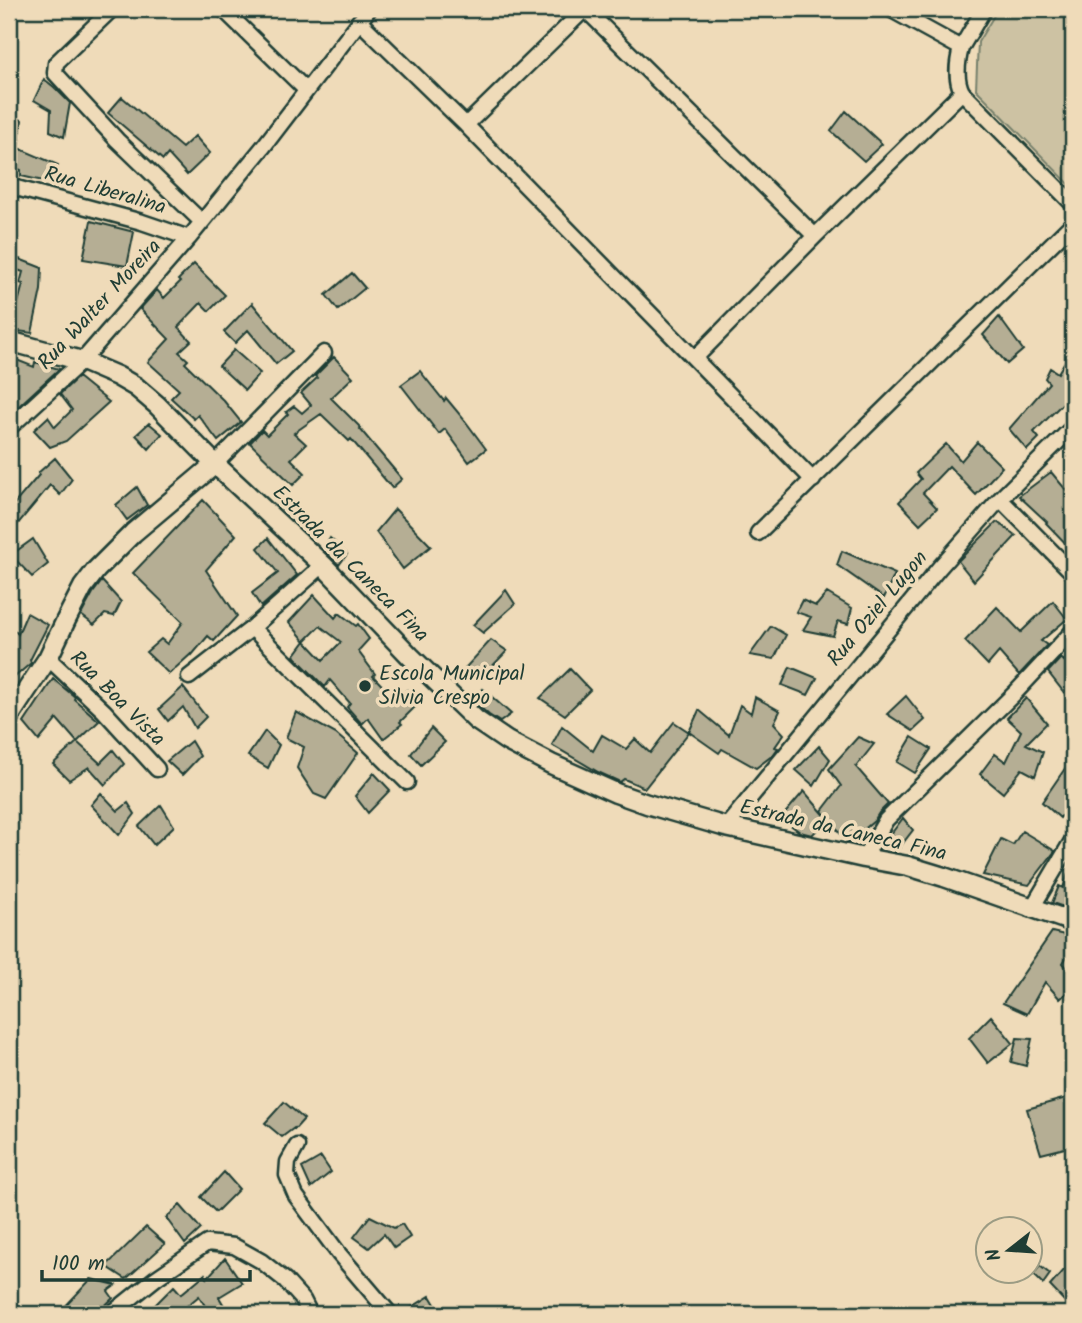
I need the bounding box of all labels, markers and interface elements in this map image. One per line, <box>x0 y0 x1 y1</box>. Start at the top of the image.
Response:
street label: Rua Liberalina <box>40 158 170 224</box>
street label: Rua Walter Moreira <box>30 232 170 378</box>
street label: Estrada da Caneca Fina <box>264 478 436 650</box>
street label: Rua Oziel Lugon <box>819 544 937 674</box>
street label: Rua Boa Vista <box>61 643 173 755</box>
place label: Escola Municipal Silvia Crespo <box>379 658 525 715</box>
marker: Escola Municipal Silvia Crespo <box>357 678 373 694</box>
street label: Estrada da Caneca Fina <box>736 791 950 871</box>
north arrow <box>974 1214 1044 1284</box>
scale bar <box>42 1239 250 1283</box>
text: N <box>979 1244 1011 1265</box>
text: 100 m <box>52 1248 105 1281</box>

